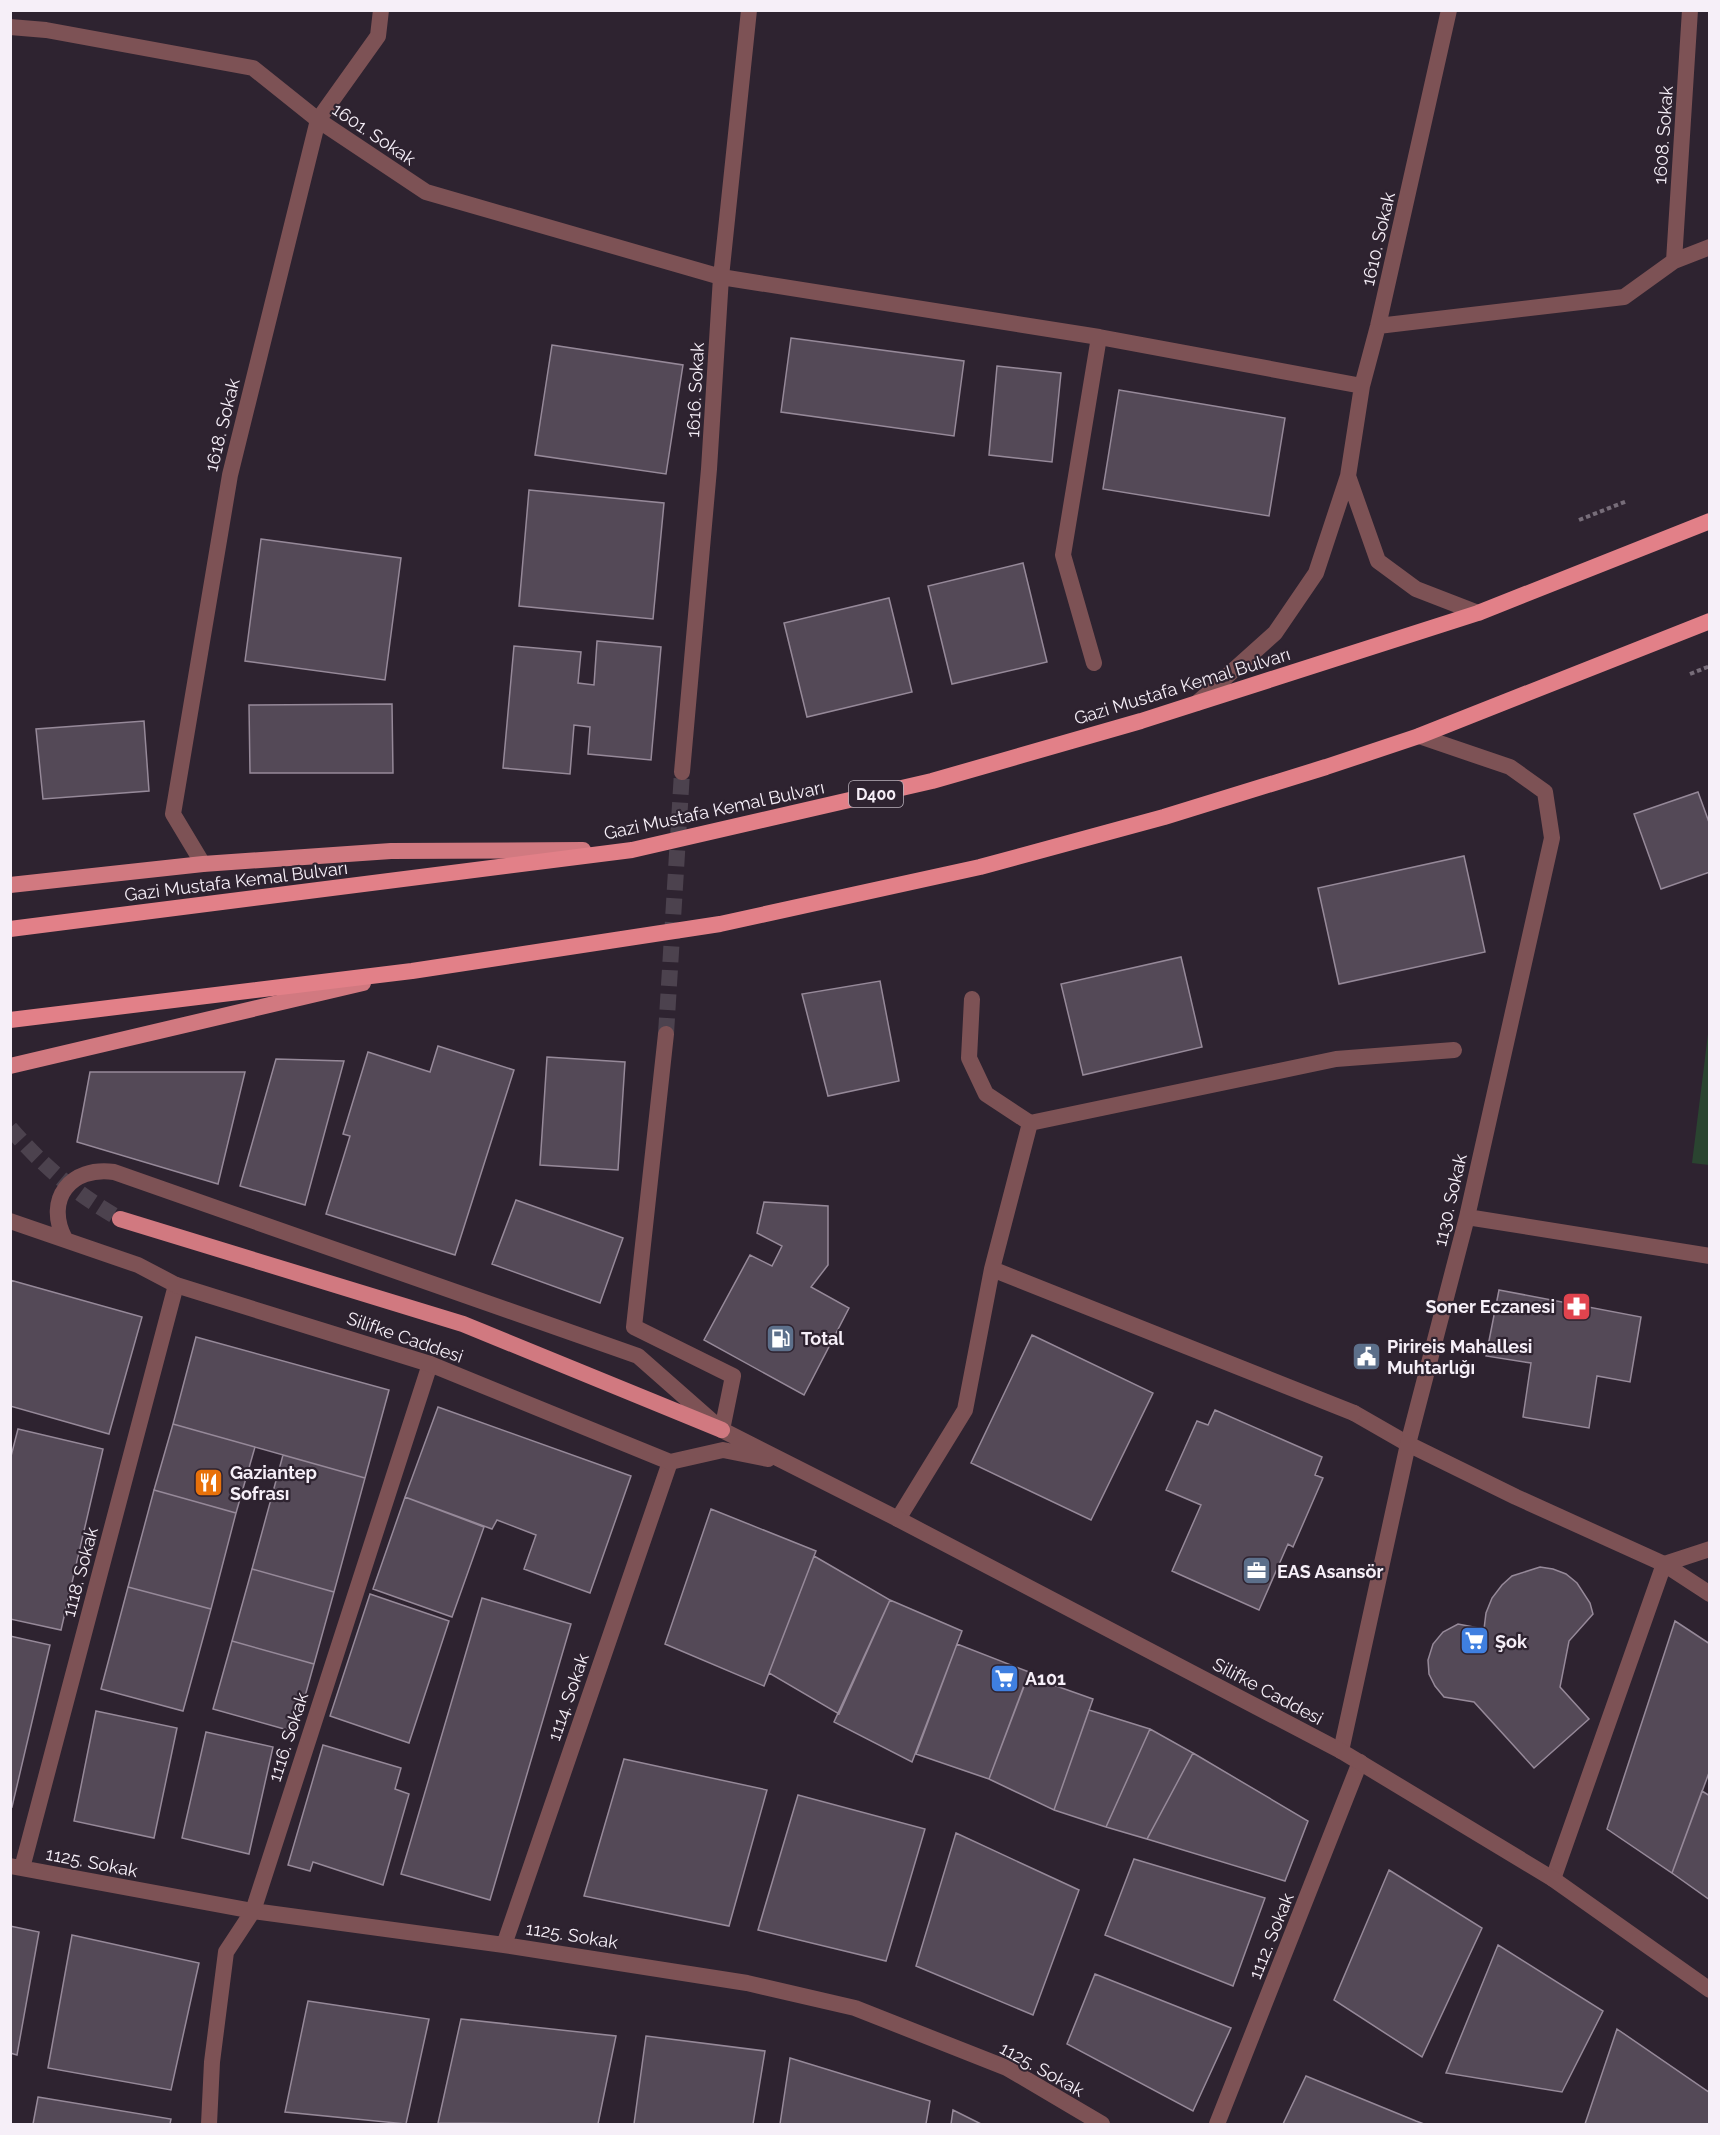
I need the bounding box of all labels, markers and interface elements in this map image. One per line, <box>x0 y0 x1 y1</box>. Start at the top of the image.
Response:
street label: 1608. Sokak <box>1649 85 1677 185</box>
street label: 1601. Sokak <box>328 99 420 170</box>
street label: 1610. Sokak <box>1357 190 1399 288</box>
street label: 1616. Sokak <box>682 341 708 438</box>
street label: 1618. Sokak <box>200 376 244 474</box>
street label: Gazi Mustafa Kemal Bulvarı <box>1071 643 1293 729</box>
street label: Gazi Mustafa Kemal Bulvarı <box>602 776 826 844</box>
road number: D400 <box>849 781 903 807</box>
street label: Gazi Mustafa Kemal Bulvarı <box>123 857 349 905</box>
street label: 1130. Sokak <box>1429 1151 1471 1248</box>
pharmacy icon: Soner Eczanesi <box>1560 1290 1592 1322</box>
place label: Soner Eczanesi <box>1425 1296 1555 1317</box>
street label: Silifke Caddesi <box>344 1307 466 1367</box>
fuel station icon: Total <box>764 1322 796 1354</box>
place label: Total <box>801 1328 844 1349</box>
place label: Pirireis Mahallesi Muhtarlığı <box>1387 1336 1532 1378</box>
public building icon: Pirireis Mahallesi Muhtarlığı <box>1350 1340 1382 1372</box>
place label: Gaziantep Sofrası <box>230 1462 317 1504</box>
restaurant icon: Gaziantep Sofrası <box>193 1466 225 1498</box>
street label: 1118. Sokak <box>58 1524 102 1619</box>
office icon: EAS Asansör <box>1240 1555 1272 1587</box>
place label: EAS Asansör <box>1277 1561 1383 1582</box>
supermarket icon: Şok <box>1458 1625 1490 1657</box>
place label: Şok <box>1495 1631 1528 1652</box>
street label: 1114. Sokak <box>543 1650 593 1744</box>
street label: Silifke Caddesi <box>1209 1653 1327 1729</box>
supermarket icon: A101 <box>988 1662 1020 1694</box>
place label: A101 <box>1025 1668 1066 1689</box>
street label: 1116. Sokak <box>264 1689 312 1784</box>
street label: 1125. Sokak <box>44 1843 140 1881</box>
street label: 1112. Sokak <box>1244 1889 1298 1982</box>
street label: 1125. Sokak <box>524 1917 620 1953</box>
street label: 1125. Sokak <box>996 2037 1088 2101</box>

